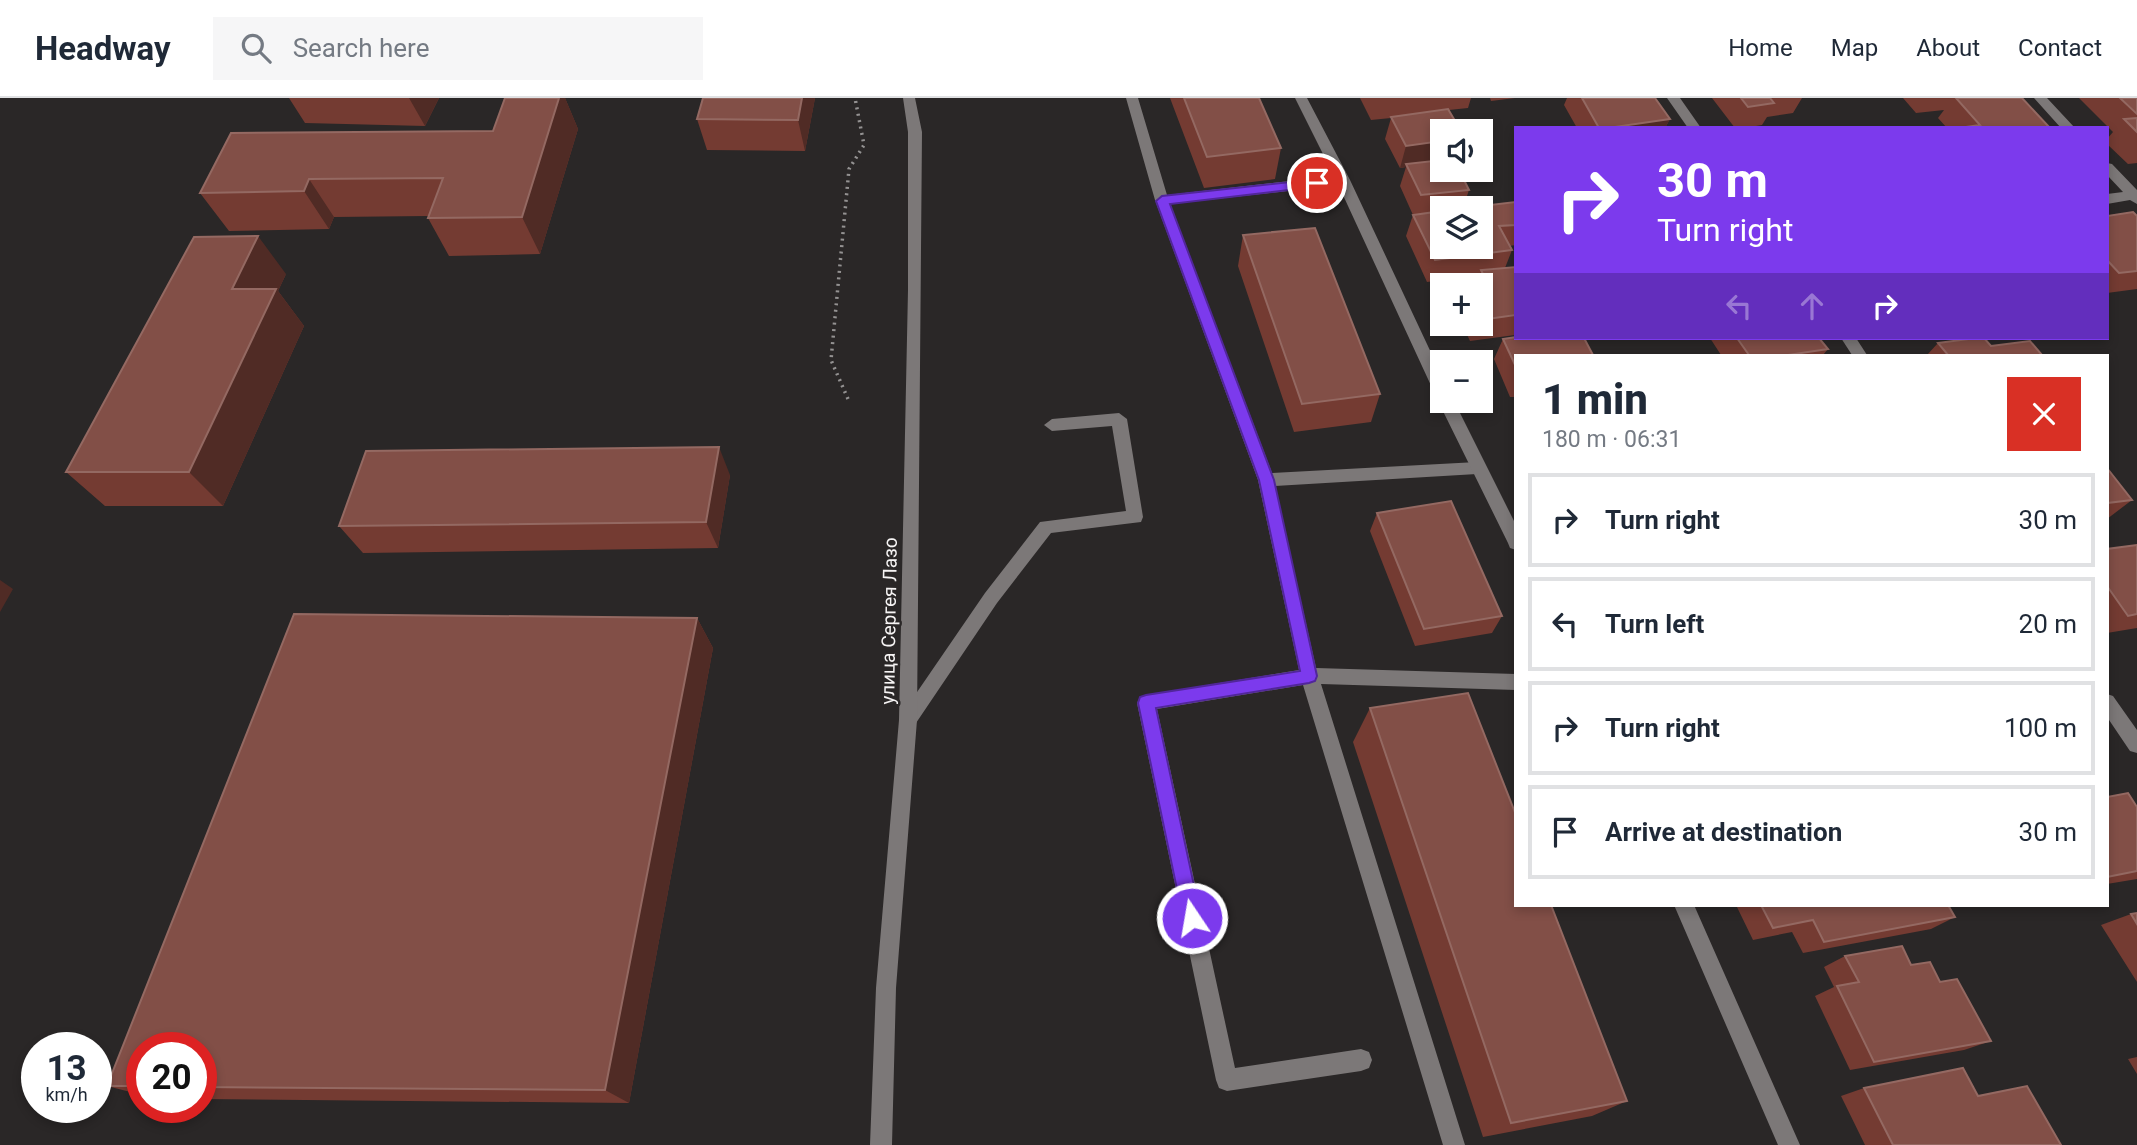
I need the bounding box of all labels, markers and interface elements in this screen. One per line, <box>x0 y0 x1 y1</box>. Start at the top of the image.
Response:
search box <box>213 17 703 80</box>
text: Headway <box>35 29 171 68</box>
icon: search <box>237 29 275 67</box>
text: Search here <box>293 33 429 63</box>
text: Home <box>1728 34 1793 62</box>
text: Map <box>1831 34 1878 62</box>
text: About <box>1916 34 1980 62</box>
text: Contact <box>2018 34 2102 62</box>
map controls <box>1430 119 1493 413</box>
button: sound <box>1430 119 1493 182</box>
text: 30 m <box>1657 152 1768 209</box>
pin <box>1287 153 1347 213</box>
icon: right <box>1542 154 1633 245</box>
icon: arrive <box>1298 164 1336 202</box>
button: layers <box>1430 196 1493 259</box>
text: Turn right <box>1657 211 1793 249</box>
button: + <box>1430 273 1493 336</box>
icon: left <box>1720 287 1758 325</box>
icon: ahead <box>1793 287 1831 325</box>
icon: right <box>1866 287 1904 325</box>
button: − <box>1430 350 1493 413</box>
text: 1 min <box>1542 375 1648 424</box>
button: close <box>2007 377 2081 451</box>
text: 180 m · 06:31 <box>1542 426 1681 453</box>
icon: right <box>1546 501 1584 539</box>
text: Turn right <box>1605 505 1720 535</box>
text: 30 m <box>2019 505 2077 535</box>
street label: улица Сергея Лазо <box>876 537 902 705</box>
icon: left <box>1546 605 1584 643</box>
text: Turn left <box>1605 609 1704 639</box>
text: 20 m <box>2019 609 2077 639</box>
icon: right <box>1546 709 1584 747</box>
text: Turn right <box>1605 713 1720 743</box>
text: 100 m <box>2004 713 2077 743</box>
icon: arrive <box>1546 813 1584 851</box>
text: Arrive at destination <box>1605 817 1842 847</box>
text: 30 m <box>2019 817 2077 847</box>
position arrow <box>1155 881 1229 955</box>
speed limit sign: 20 <box>126 1032 217 1123</box>
text: 13 <box>46 1048 87 1089</box>
text: km/h <box>45 1084 88 1105</box>

